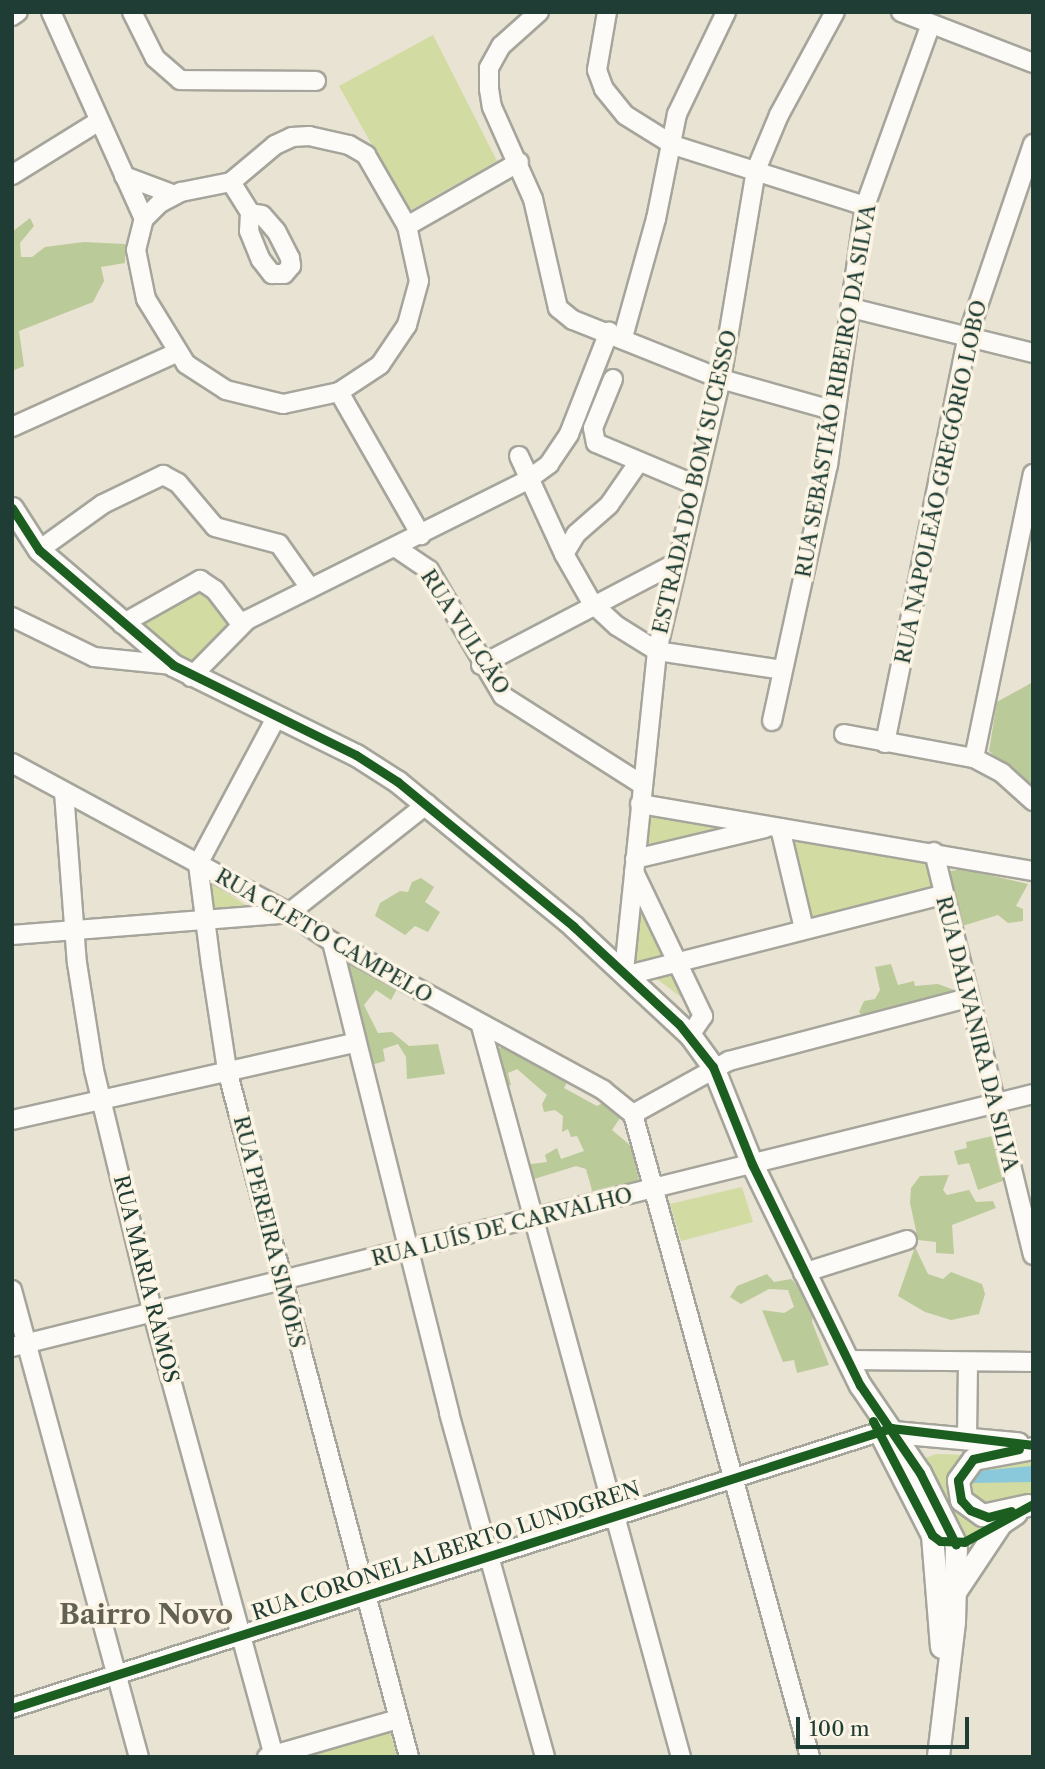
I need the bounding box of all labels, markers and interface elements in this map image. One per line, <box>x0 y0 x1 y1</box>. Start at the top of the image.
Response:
street label: RUA SEBASTIÃO RIBEIRO DA SILVA <box>791 202 881 580</box>
street label: RUA NAPOLEÃO GREGÓRIO LOBO <box>890 297 992 667</box>
street label: ESTRADA DO BOM SUCESSO <box>648 327 742 637</box>
street label: RUA VULCÃO <box>415 564 515 700</box>
street label: RUA CLETO CAMPELO <box>211 863 437 1009</box>
street label: RUA DALVANIRA DA SILVA <box>930 892 1024 1176</box>
street label: RUA PEREIRA SIMÕES <box>228 1113 310 1351</box>
street label: RUA MARIA RAMOS <box>108 1172 184 1386</box>
street label: RUA LUÍS DE CARVALHO <box>369 1182 635 1272</box>
street label: RUA CORONEL ALBERTO LUNDGREN <box>248 1476 644 1626</box>
district label: Bairro Novo <box>59 1597 233 1631</box>
scale bar <box>800 1702 973 1746</box>
text: 100 m <box>809 1716 870 1741</box>

